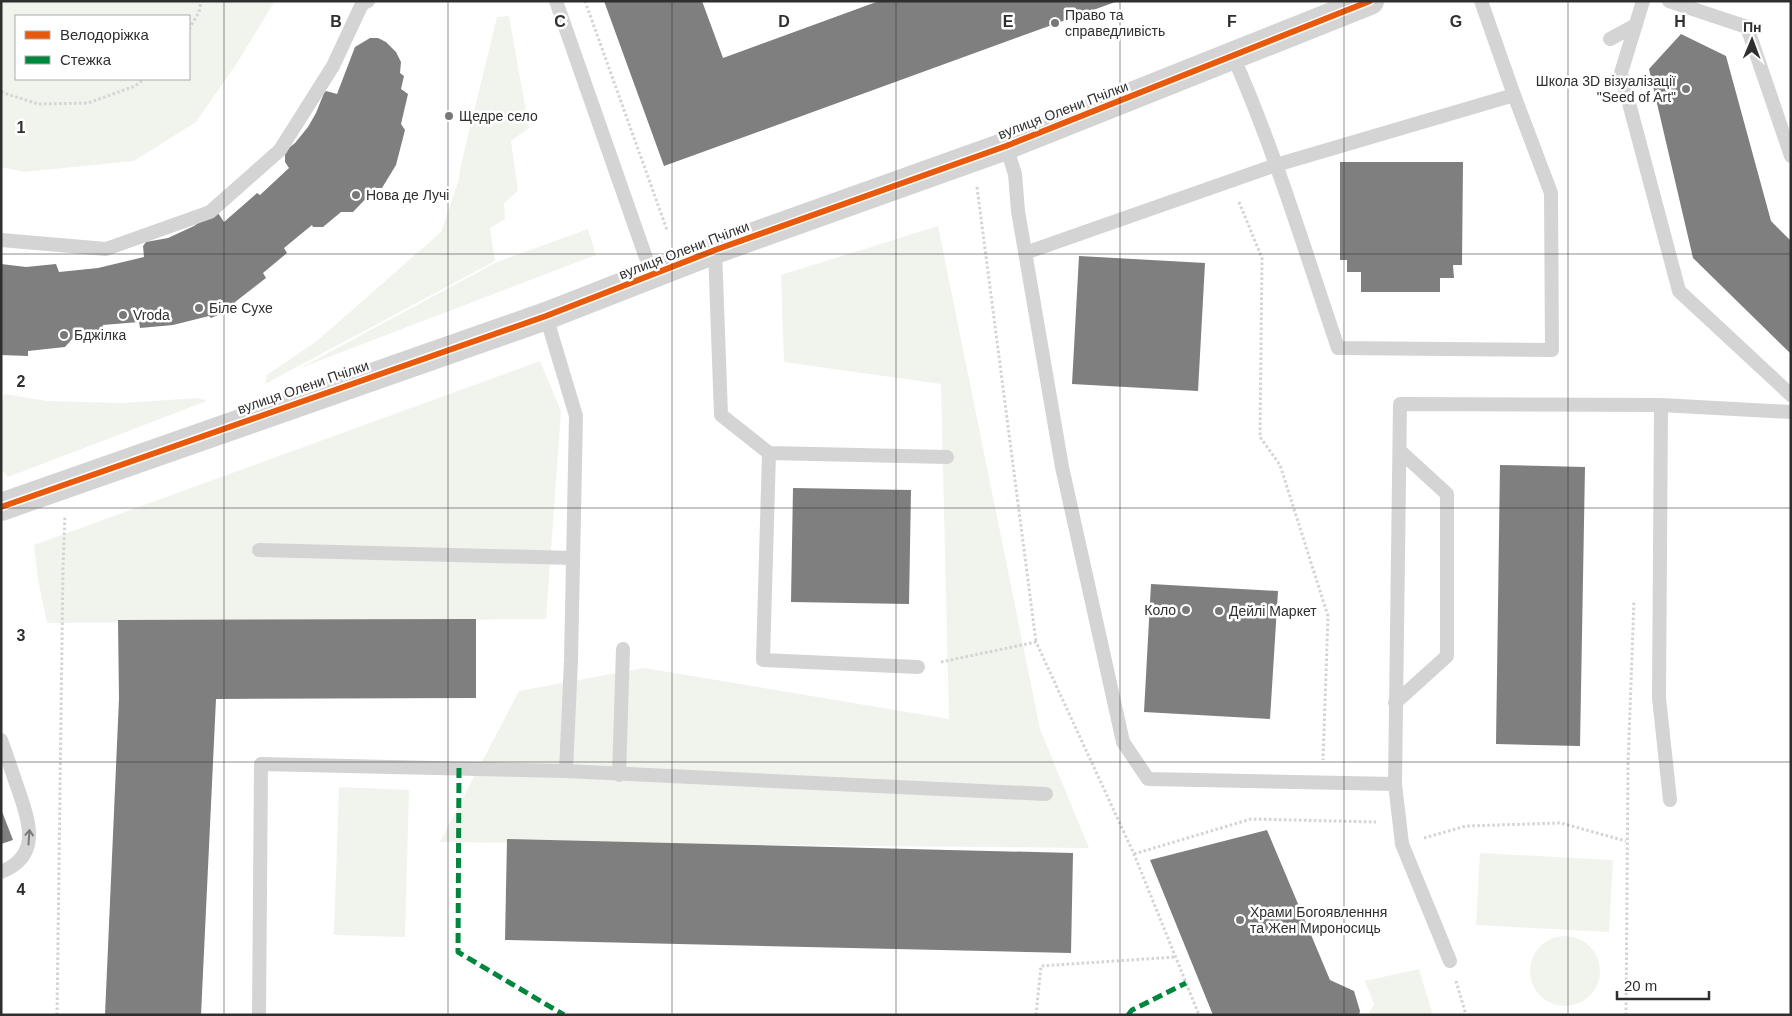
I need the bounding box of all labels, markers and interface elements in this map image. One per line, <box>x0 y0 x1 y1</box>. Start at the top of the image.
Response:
place label: Право та справедливість <box>1065 7 1165 39</box>
text: B <box>330 13 342 30</box>
text: C <box>554 13 566 30</box>
text: D <box>778 13 790 30</box>
text: E <box>1003 13 1014 30</box>
text: F <box>1227 13 1237 30</box>
text: G <box>1450 13 1462 30</box>
text: H <box>1674 13 1686 30</box>
legend <box>15 15 190 80</box>
north arrow <box>1727 15 1777 65</box>
marker: Право та справедливість <box>1049 17 1061 29</box>
text: Пн <box>1743 19 1762 35</box>
text: Велодоріжка <box>60 26 149 43</box>
text: Стежка <box>60 51 112 68</box>
place label: Школа 3D візуалізації "Seed of Art" <box>1536 73 1676 105</box>
street label: вулиця Олени Пчілки <box>996 78 1130 142</box>
marker: Школа 3D візуалізації "Seed of Art" <box>1680 83 1692 95</box>
place label: Щедре село <box>459 108 538 124</box>
marker: Щедре село <box>443 110 455 122</box>
text: 1 <box>17 119 26 136</box>
place label: Нова де Лучі <box>366 187 449 203</box>
marker: Нова де Лучі <box>350 189 362 201</box>
street label: вулиця Олени Пчілки <box>617 218 751 282</box>
place label: Біле Сухе <box>209 300 273 316</box>
marker: Біле Сухе <box>193 302 205 314</box>
place label: Vroda <box>133 307 170 323</box>
marker: Vroda <box>117 309 129 321</box>
place label: Бджілка <box>74 327 126 343</box>
marker: Бджілка <box>58 329 70 341</box>
street label: вулиця Олени Пчілки <box>235 357 371 417</box>
text: 2 <box>17 373 26 390</box>
place label: Коло <box>1144 602 1176 618</box>
place label: Дейлі Маркет <box>1229 603 1317 619</box>
marker: Коло <box>1180 604 1192 616</box>
marker: Дейлі Маркет <box>1213 605 1225 617</box>
text: 3 <box>17 627 26 644</box>
one-way arrow <box>24 829 33 845</box>
text: 4 <box>17 881 26 898</box>
place label: Храми Богоявленння та Жен Мироносиць <box>1250 904 1387 936</box>
marker: Храми Богоявленння та Жен Мироносиць <box>1234 914 1246 926</box>
scale bar <box>1617 968 1710 1000</box>
text: 20 m <box>1624 977 1657 994</box>

